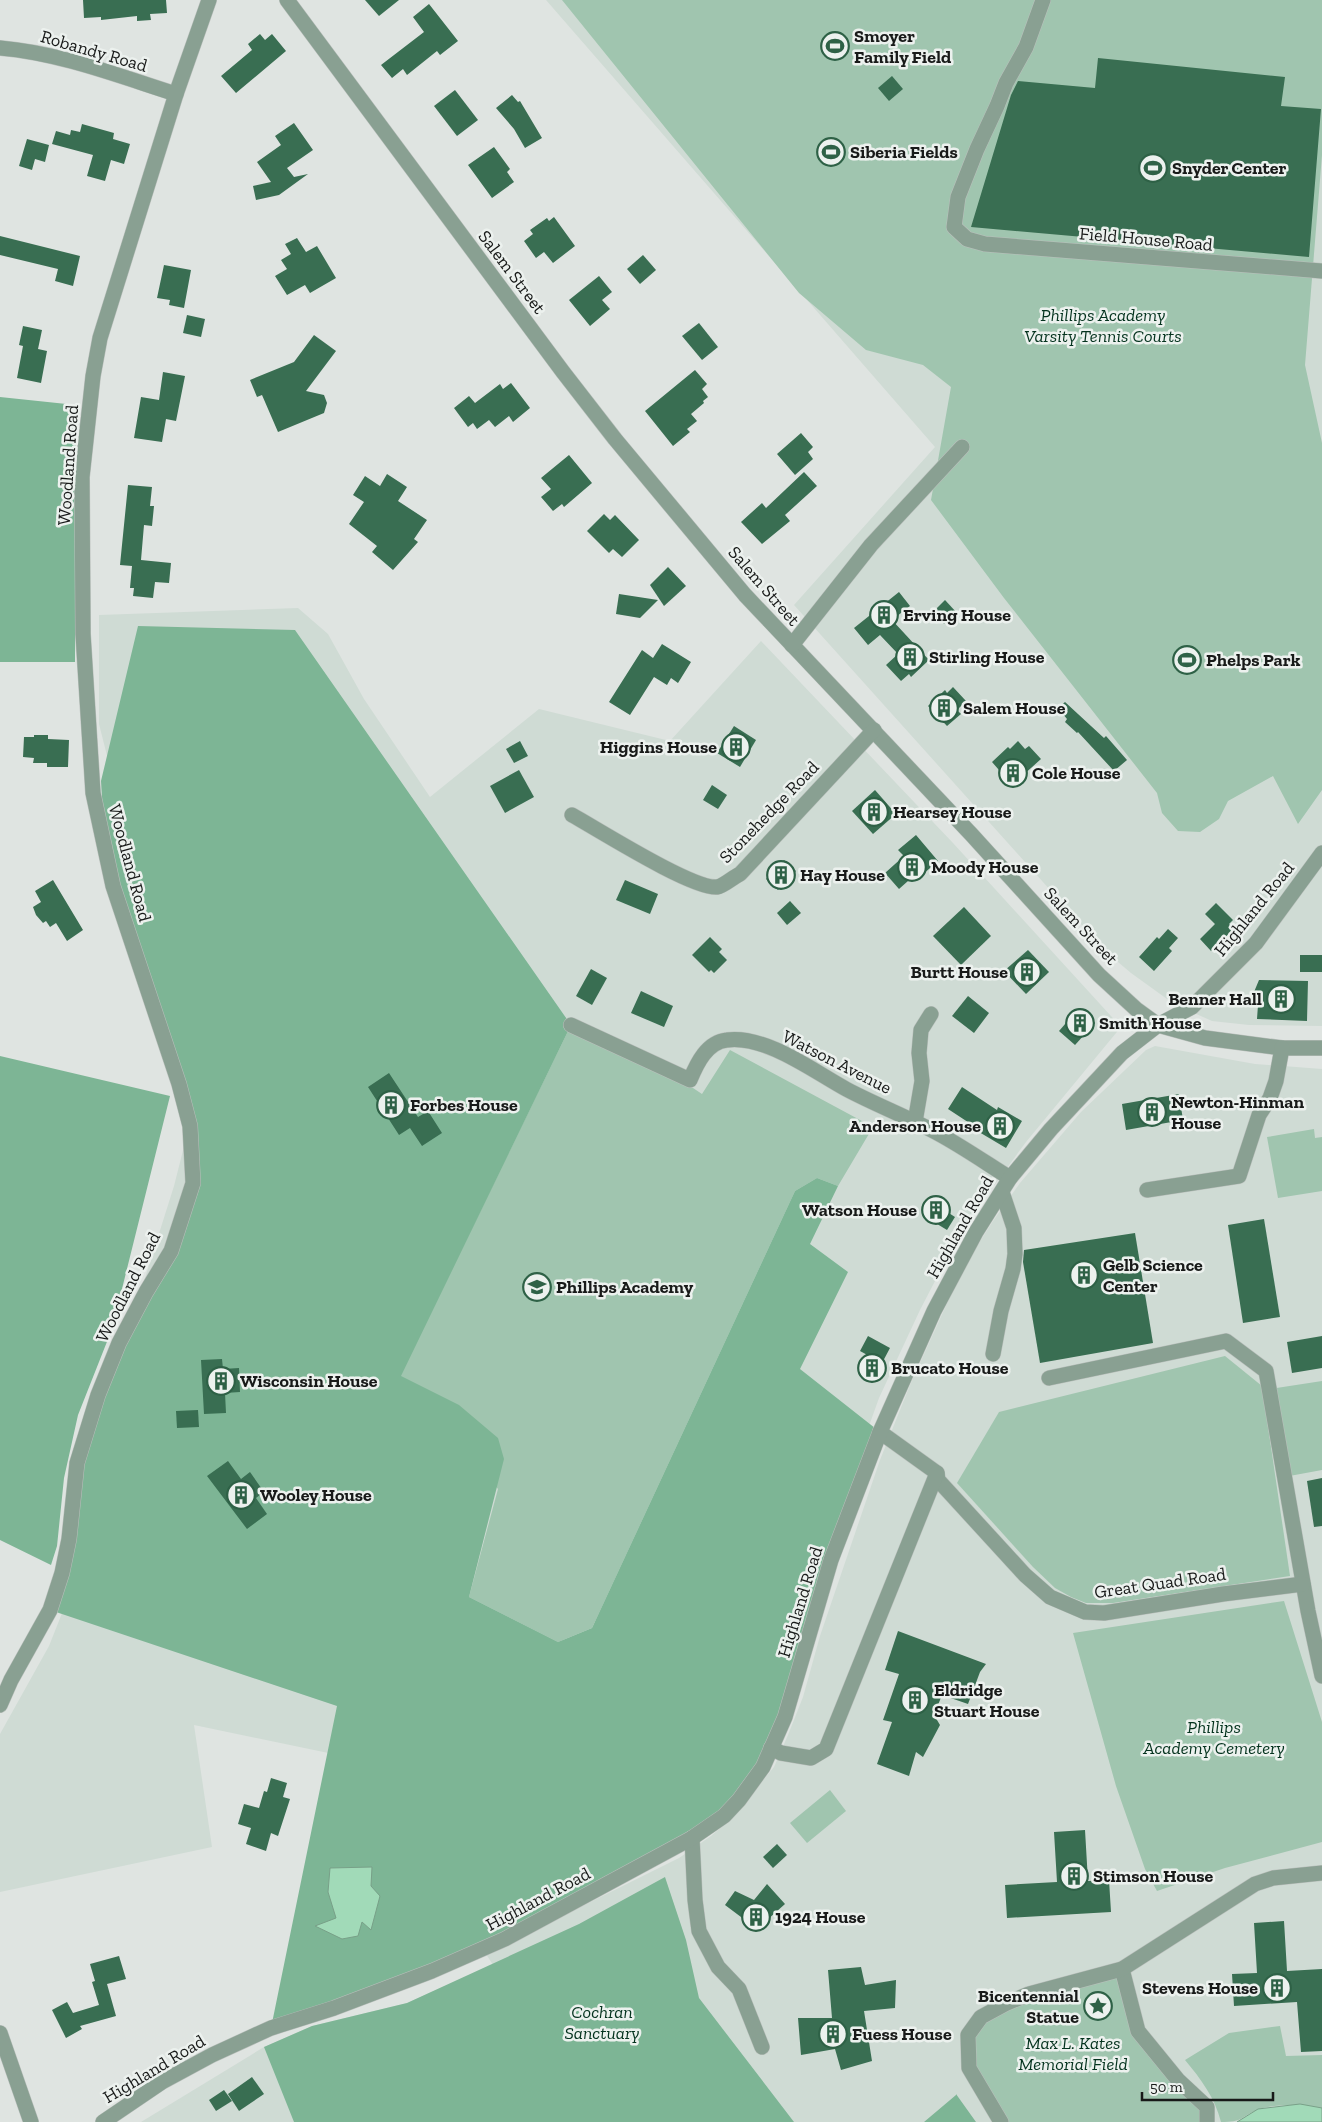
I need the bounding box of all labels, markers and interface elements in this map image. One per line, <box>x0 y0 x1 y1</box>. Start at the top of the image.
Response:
street label: Robandy Road <box>38 25 150 77</box>
place label: Smoyer Family Field <box>854 25 952 68</box>
sports icon: Smoyer Family Field <box>820 31 850 61</box>
sports icon: Siberia Fields <box>816 137 846 167</box>
place label: Siberia Fields <box>850 141 958 163</box>
sports icon: Snyder Center <box>1138 153 1168 183</box>
place label: Snyder Center <box>1172 157 1286 179</box>
street label: Field House Road <box>1078 222 1214 256</box>
street label: Salem Street <box>474 226 551 318</box>
park label: Phillips Academy Varsity Tennis Courts <box>1024 304 1182 347</box>
street label: Woodland Road <box>53 404 83 526</box>
street label: Salem Street <box>723 542 805 631</box>
building icon: Erving House <box>869 600 899 630</box>
place label: Erving House <box>903 604 1011 626</box>
building icon: Stirling House <box>895 642 925 672</box>
sports icon: Phelps Park <box>1172 645 1202 675</box>
place label: Stirling House <box>929 646 1045 668</box>
place label: Phelps Park <box>1206 649 1301 671</box>
building icon: Salem House <box>929 693 959 723</box>
place label: Salem House <box>963 697 1066 719</box>
building icon: Higgins House <box>721 732 751 762</box>
place label: Higgins House <box>600 736 717 758</box>
street label: Stonehedge Road <box>715 756 823 868</box>
building icon: Cole House <box>998 758 1028 788</box>
place label: Cole House <box>1032 762 1121 784</box>
building icon: Hearsey House <box>859 797 889 827</box>
place label: Hearsey House <box>893 801 1012 823</box>
street label: Woodland Road <box>104 802 156 924</box>
building icon: Moody House <box>897 852 927 882</box>
place label: Moody House <box>931 856 1039 878</box>
street label: Highland Road <box>1209 857 1299 961</box>
building icon: Hay House <box>766 860 796 890</box>
place label: Hay House <box>800 864 885 886</box>
street label: Salem Street <box>1039 882 1123 970</box>
building icon: Burtt House <box>1012 957 1042 987</box>
place label: Burtt House <box>910 961 1008 983</box>
building icon: Benner Hall <box>1266 984 1296 1014</box>
place label: Benner Hall <box>1168 988 1262 1010</box>
building icon: Smith House <box>1065 1008 1095 1038</box>
place label: Smith House <box>1099 1012 1202 1034</box>
street label: Watson Avenue <box>779 1025 895 1099</box>
building icon: Forbes House <box>376 1090 406 1120</box>
place label: Newton-Hinman House <box>1171 1091 1304 1134</box>
place label: Forbes House <box>410 1094 518 1116</box>
building icon: Newton-Hinman House <box>1137 1097 1167 1127</box>
building icon: Anderson House <box>985 1111 1015 1141</box>
place label: Anderson House <box>849 1115 981 1137</box>
street label: Highland Road <box>922 1172 998 1282</box>
building icon: Watson House <box>921 1195 951 1225</box>
place label: Watson House <box>802 1199 917 1221</box>
street label: Woodland Road <box>91 1228 165 1346</box>
place label: Gelb Science Center <box>1103 1254 1203 1297</box>
building icon: Gelb Science Center <box>1069 1260 1099 1290</box>
school or university icon: Phillips Academy <box>522 1272 552 1302</box>
place label: Phillips Academy <box>556 1276 694 1298</box>
building icon: Brucato House <box>857 1353 887 1383</box>
place label: Brucato House <box>891 1357 1009 1379</box>
building icon: Wisconsin House <box>206 1366 236 1396</box>
place label: Wisconsin House <box>240 1370 378 1392</box>
building icon: Wooley House <box>226 1480 256 1510</box>
place label: Wooley House <box>260 1484 372 1506</box>
street label: Highland Road <box>773 1544 827 1660</box>
street label: Great Quad Road <box>1093 1563 1227 1603</box>
place label: Eldridge Stuart House <box>934 1679 1040 1722</box>
building icon: Eldridge Stuart House <box>900 1685 930 1715</box>
park label: Phillips Academy Cemetery <box>1142 1716 1285 1759</box>
building icon: Stimson House <box>1059 1861 1089 1891</box>
street label: Highland Road <box>482 1862 594 1936</box>
place label: Stimson House <box>1093 1865 1214 1887</box>
building icon: 1924 House <box>741 1902 771 1932</box>
place label: 1924 House <box>775 1906 866 1928</box>
building icon: Stevens House <box>1262 1973 1292 2003</box>
place label: Stevens House <box>1142 1977 1258 1999</box>
place label: Bicentennial Statue <box>978 1985 1079 2028</box>
place icon: Bicentennial Statue <box>1083 1991 1113 2021</box>
park label: Cochran Sanctuary <box>564 2001 640 2044</box>
building icon: Fuess House <box>818 2019 848 2049</box>
place label: Fuess House <box>852 2023 952 2045</box>
street label: Highland Road <box>99 2030 209 2108</box>
park label: Max L. Kates Memorial Field <box>1018 2032 1128 2075</box>
scale bar <box>1142 2070 1273 2102</box>
text: 50 m <box>1150 2078 1183 2096</box>

